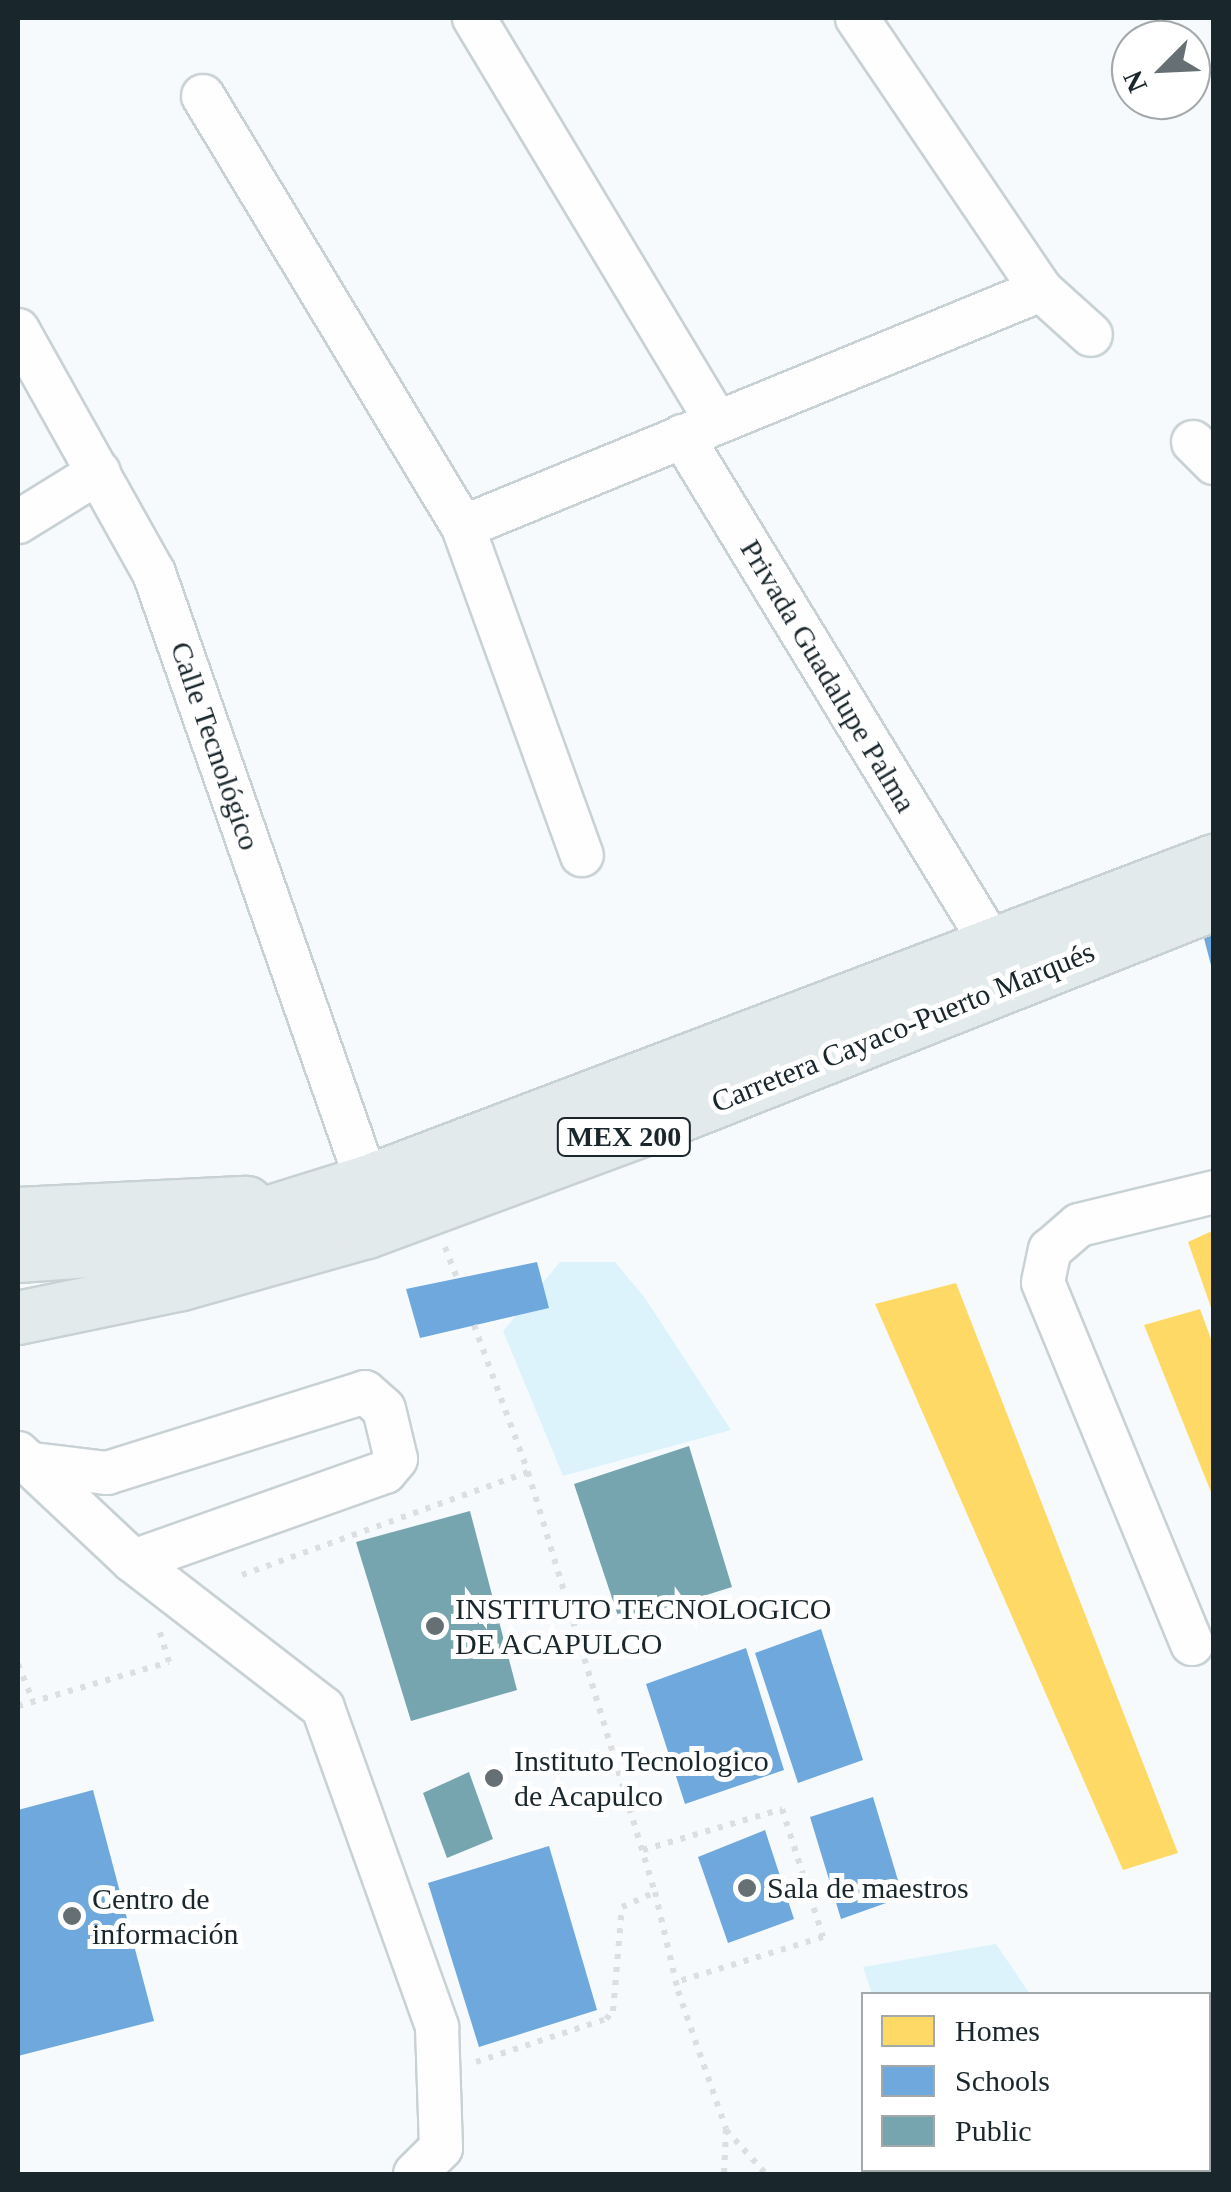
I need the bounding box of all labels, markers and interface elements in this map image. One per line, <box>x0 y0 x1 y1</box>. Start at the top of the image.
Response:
north arrow <box>1111 20 1211 120</box>
text: N <box>1117 66 1153 97</box>
street label: Privada Guadalupe Palma <box>732 533 924 819</box>
street label: Calle Tecnológico <box>162 637 268 855</box>
street label: Carretera Cayaco-Puerto Marqués <box>706 934 1100 1120</box>
road number: MEX 200 <box>556 1114 692 1160</box>
place label: INSTITUTO TECNOLOGICO DE ACAPULCO <box>455 1591 832 1662</box>
marker: INSTITUTO TECNOLOGICO DE ACAPULCO <box>424 1615 446 1637</box>
place label: Instituto Tecnologico de Acapulco <box>514 1743 769 1814</box>
marker: Instituto Tecnologico de Acapulco <box>483 1767 505 1789</box>
place label: Sala de maestros <box>767 1870 969 1906</box>
marker: Sala de maestros <box>736 1877 758 1899</box>
place label: Centro de información <box>92 1881 239 1952</box>
marker: Centro de información <box>61 1905 83 1927</box>
legend <box>861 1992 1211 2172</box>
text: Homes <box>955 2014 1040 2047</box>
text: Schools <box>955 2064 1050 2097</box>
text: Public <box>955 2114 1032 2147</box>

